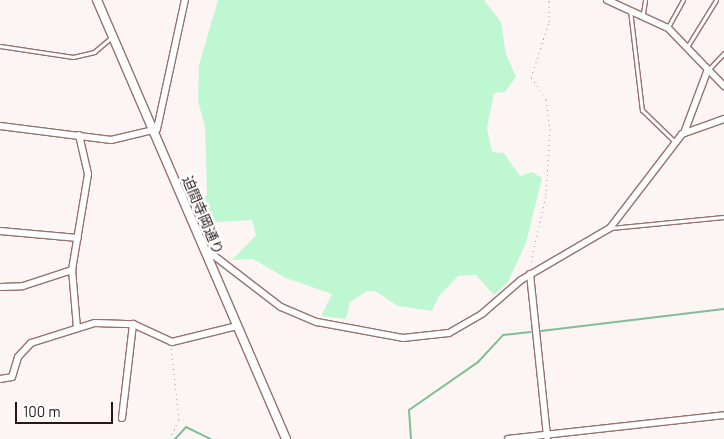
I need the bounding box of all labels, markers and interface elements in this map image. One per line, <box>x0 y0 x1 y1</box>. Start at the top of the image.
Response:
street label: 迫間寺岡通り <box>179 173 227 257</box>
scale bar <box>18 392 115 424</box>
text: 100 m <box>23 402 61 420</box>

